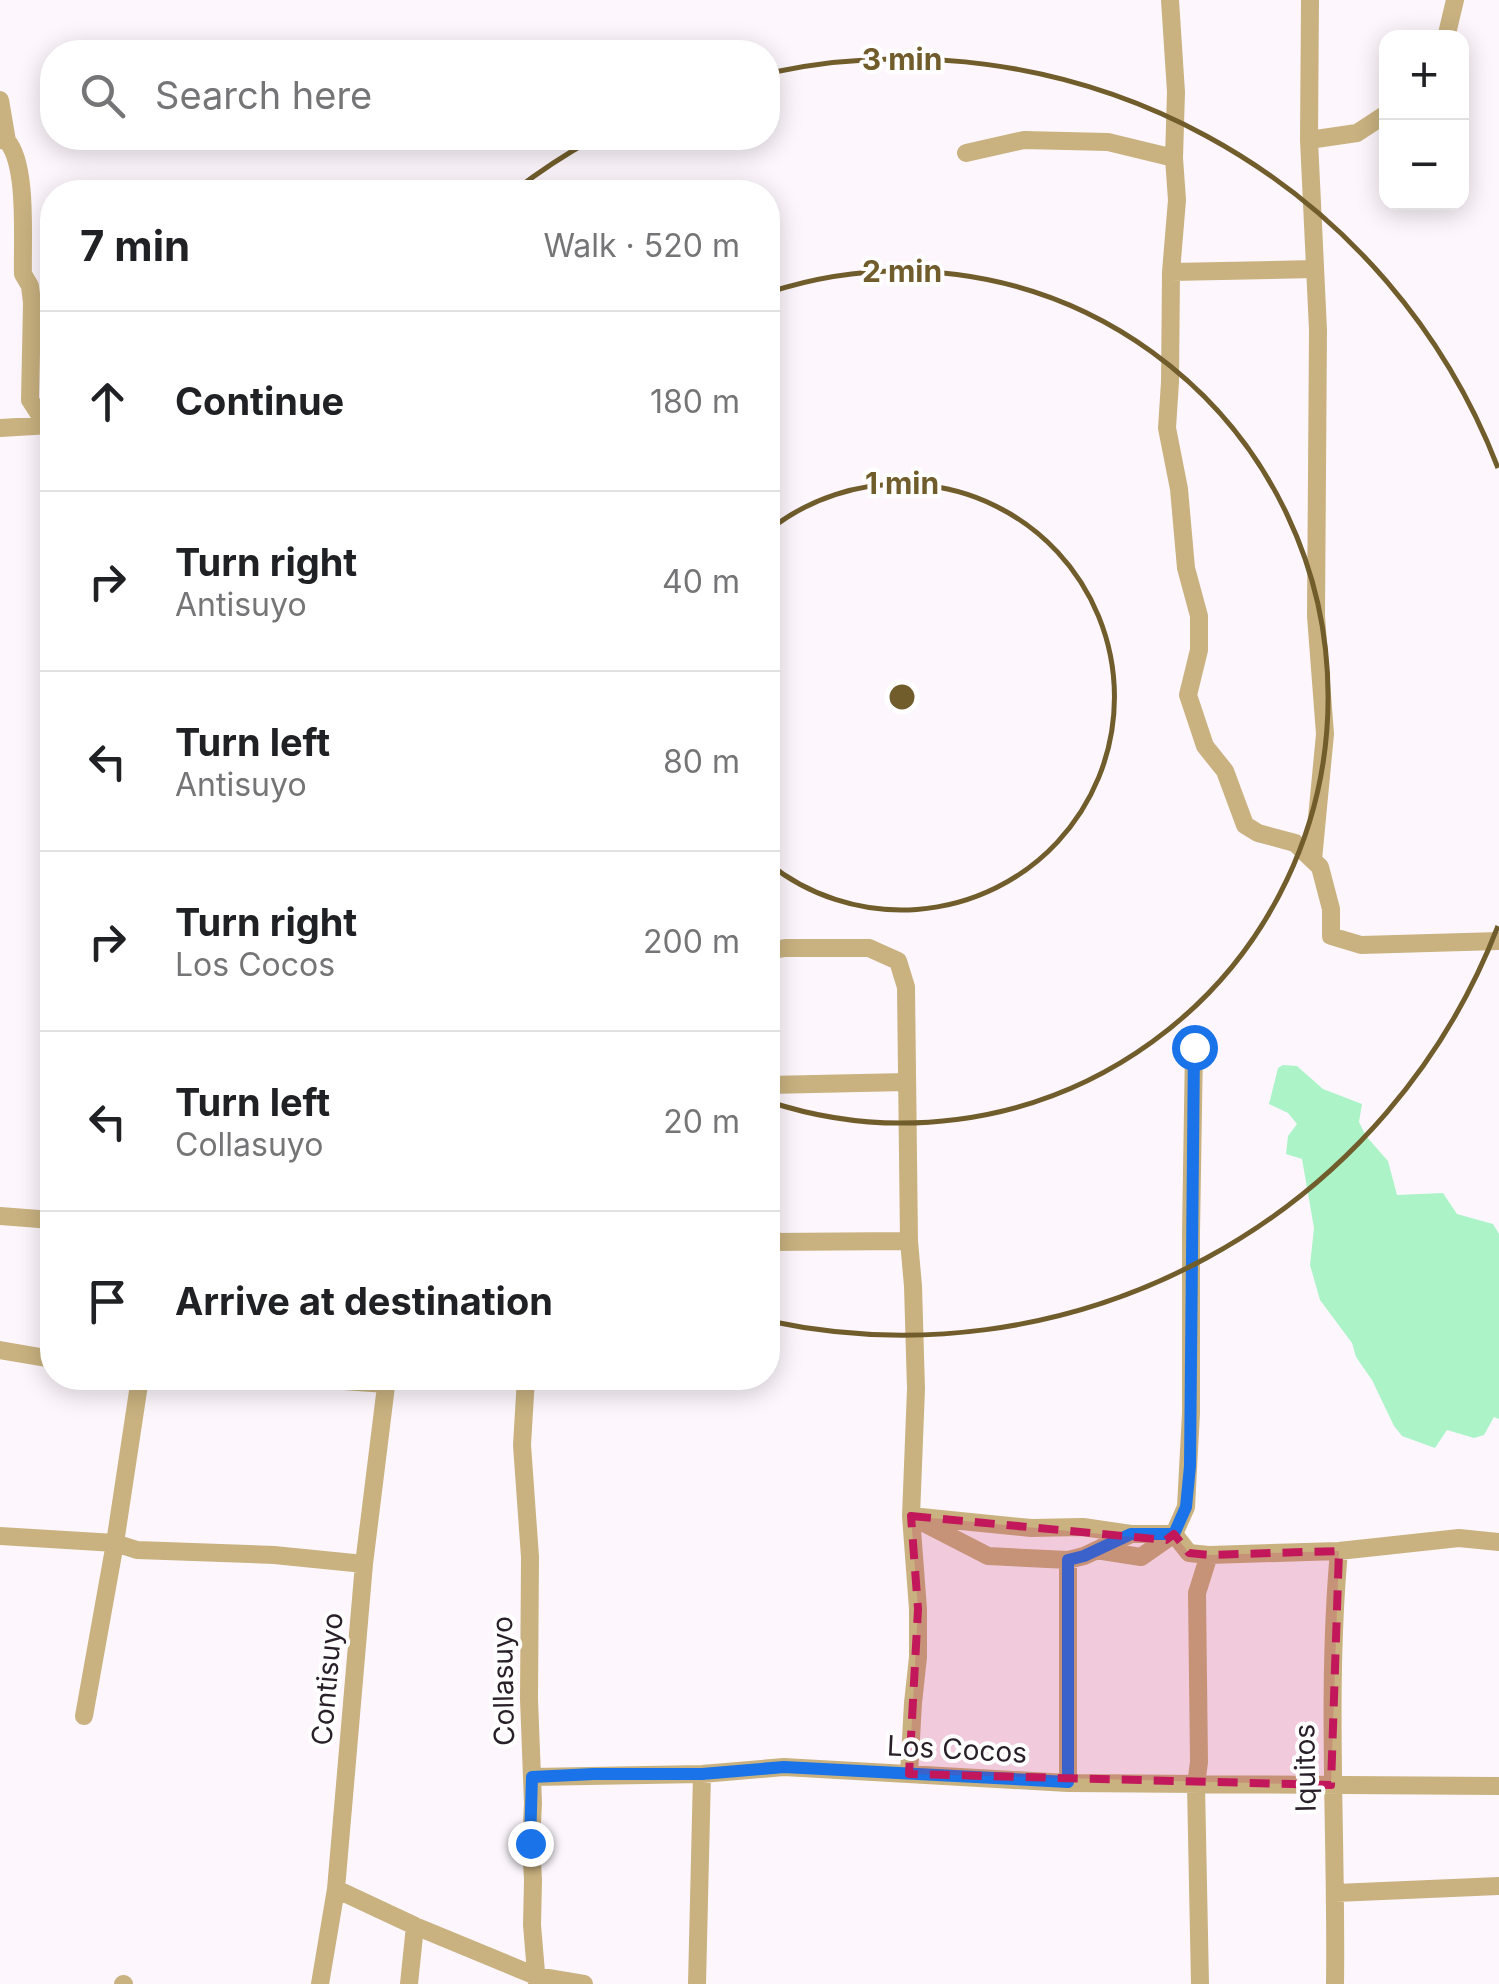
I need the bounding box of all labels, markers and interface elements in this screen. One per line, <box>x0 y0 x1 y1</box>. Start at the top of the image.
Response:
map controls <box>1379 30 1469 210</box>
button: + <box>1379 30 1469 120</box>
search box <box>40 40 780 150</box>
text: 3 min <box>862 41 942 77</box>
icon: search <box>75 68 130 123</box>
text: Search here <box>155 72 372 118</box>
button: − <box>1379 120 1469 210</box>
text: 7 min <box>80 220 190 271</box>
text: Walk · 520 m <box>543 226 740 265</box>
text: 2 min <box>862 253 942 289</box>
icon: ahead <box>80 374 135 429</box>
text: Continue <box>175 378 344 424</box>
text: 180 m <box>650 382 740 421</box>
text: 1 min <box>865 465 939 501</box>
text: Turn right <box>175 539 357 585</box>
icon: right <box>80 554 135 609</box>
text: 40 m <box>662 562 740 601</box>
text: Antisuyo <box>175 585 307 624</box>
centre of rings <box>884 679 920 715</box>
text: Turn left <box>175 719 330 765</box>
icon: left <box>80 734 135 789</box>
text: 80 m <box>663 742 740 781</box>
text: Antisuyo <box>175 765 307 804</box>
text: Turn right <box>175 899 357 945</box>
icon: right <box>80 914 135 969</box>
text: 200 m <box>643 922 740 961</box>
text: Los Cocos <box>175 945 335 984</box>
route start <box>1172 1025 1218 1071</box>
text: Turn left <box>175 1079 330 1125</box>
icon: left <box>80 1094 135 1149</box>
text: 20 m <box>663 1102 740 1141</box>
text: Collasuyo <box>175 1125 323 1164</box>
icon: arrive <box>80 1274 135 1329</box>
text: Arrive at destination <box>175 1278 553 1324</box>
street label: Contisuyo <box>304 1611 350 1747</box>
street label: Collasuyo <box>485 1616 521 1746</box>
street label: Iquitos <box>1287 1723 1323 1813</box>
street label: Los Cocos <box>886 1728 1028 1770</box>
route end <box>508 1821 554 1867</box>

